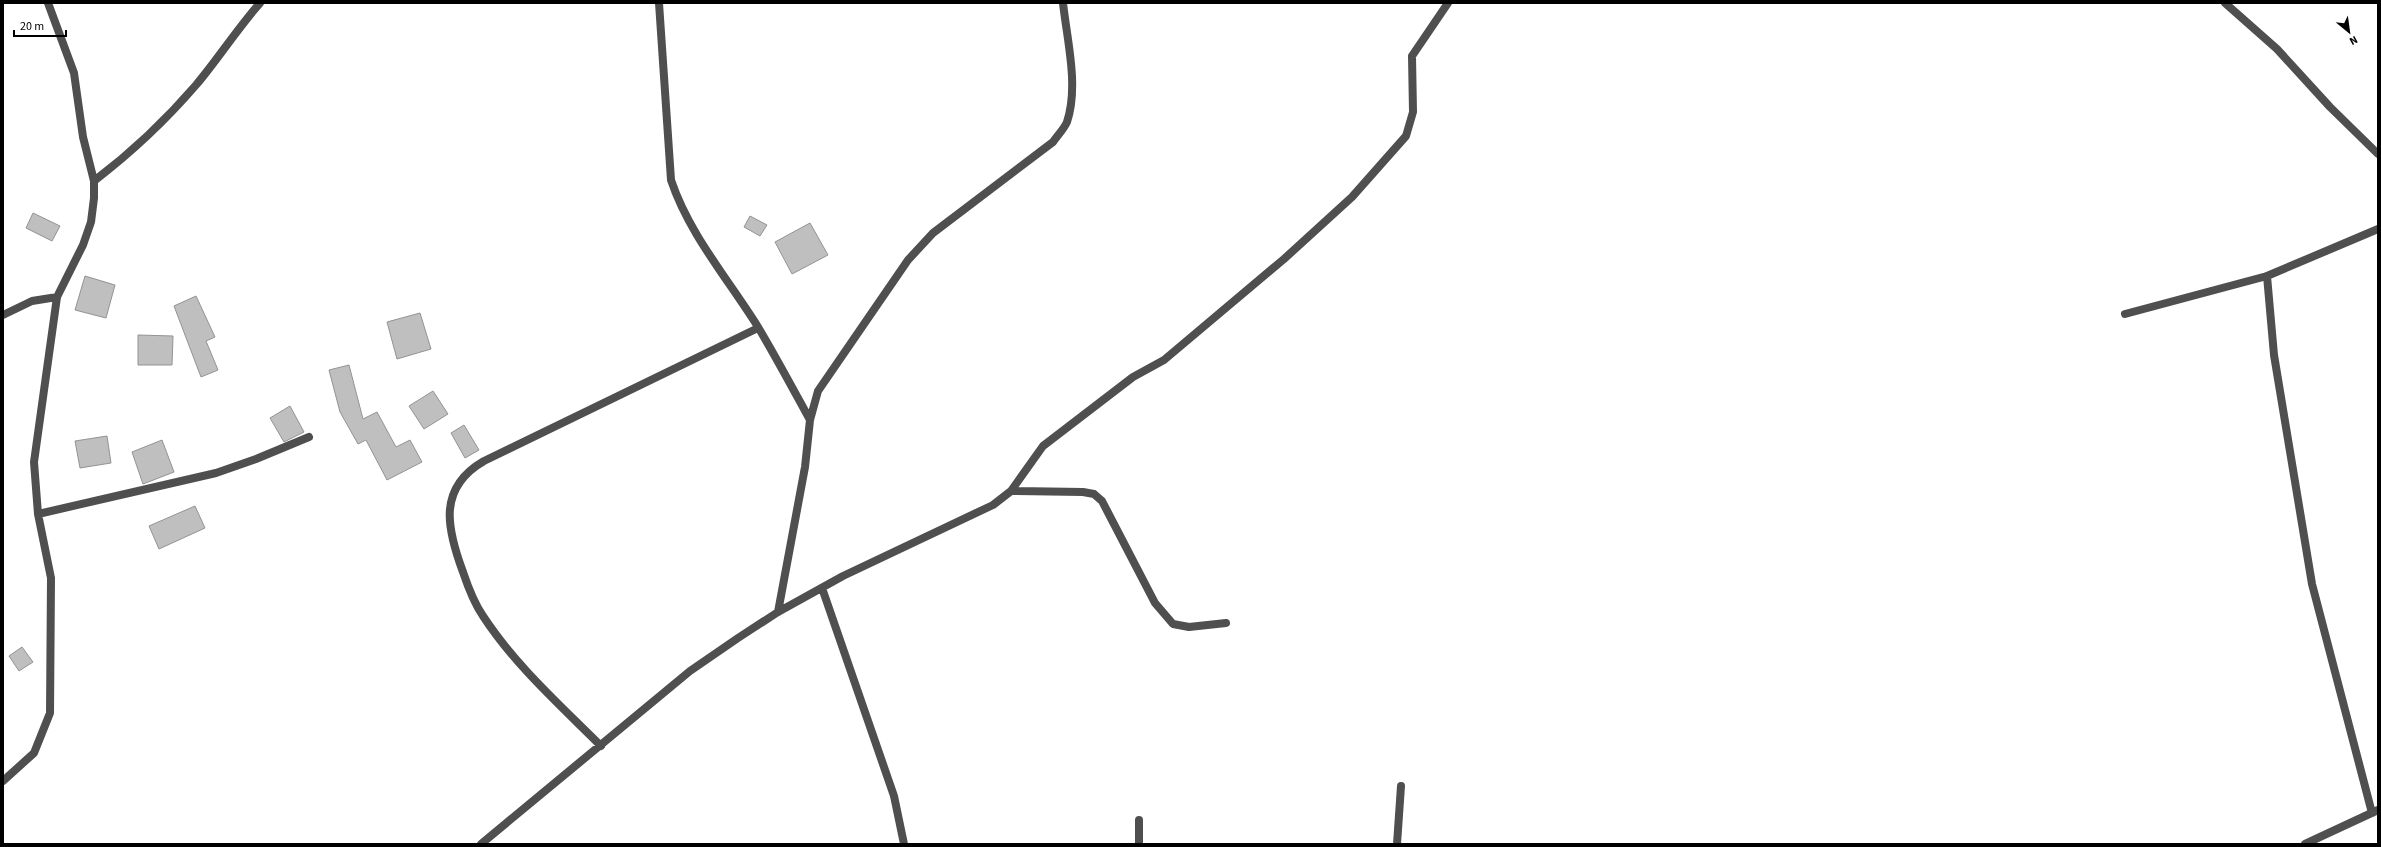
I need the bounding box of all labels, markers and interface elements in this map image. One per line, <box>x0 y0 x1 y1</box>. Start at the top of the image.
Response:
scale bar <box>14 12 66 38</box>
north arrow <box>2329 12 2369 52</box>
text: 20 m <box>20 18 44 35</box>
text: N <box>2347 32 2360 49</box>

